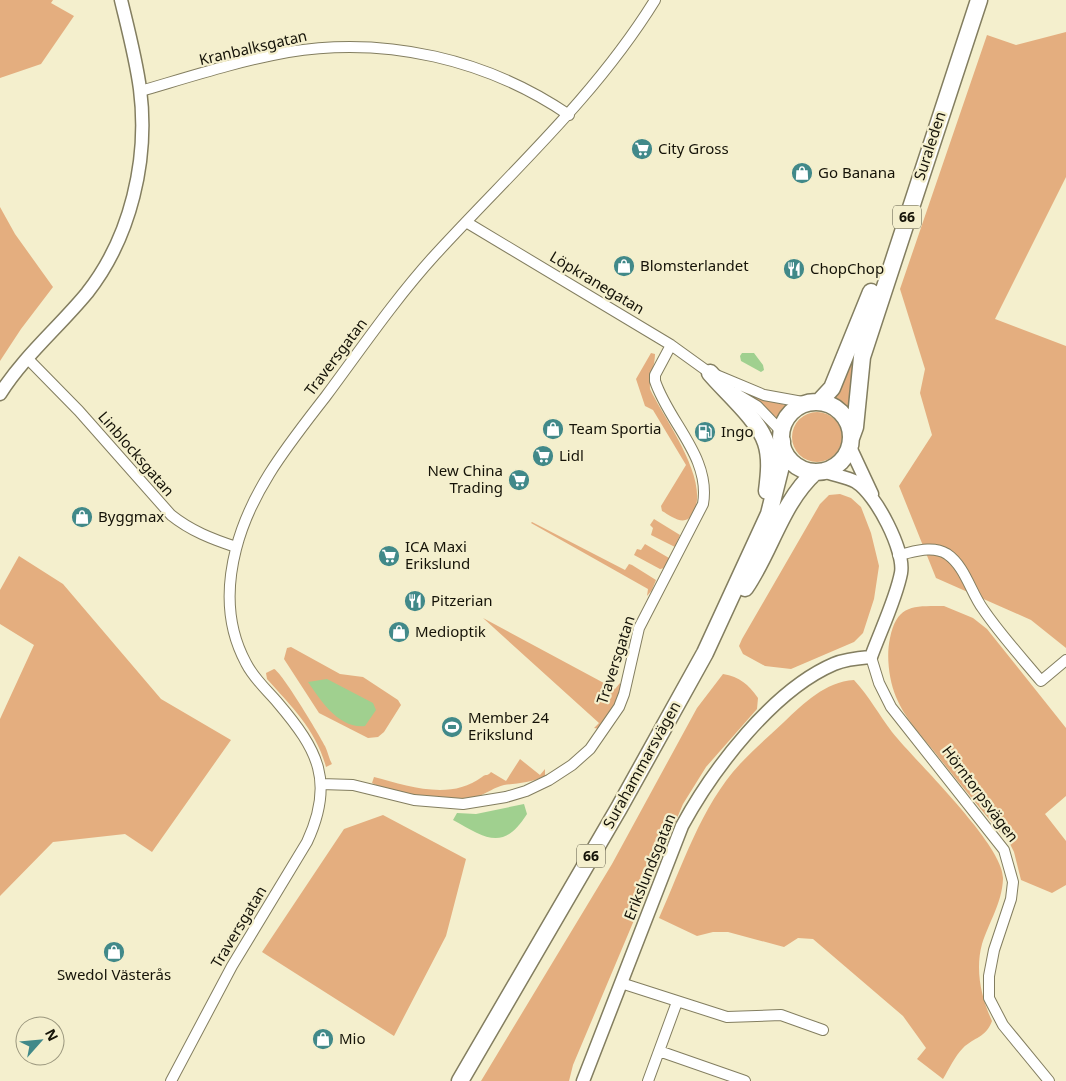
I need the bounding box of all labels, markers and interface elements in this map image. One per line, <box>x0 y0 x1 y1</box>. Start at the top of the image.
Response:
street label: Kranbalksgatan <box>197 25 309 69</box>
street label: Suraleden <box>909 109 950 183</box>
supermarket icon: City Gross <box>630 137 654 161</box>
place label: City Gross <box>658 138 729 158</box>
shop icon: Go Banana <box>790 161 814 185</box>
place label: Go Banana <box>818 162 895 182</box>
road number: 66 <box>893 206 921 228</box>
street label: Löpkranegatan <box>547 246 649 318</box>
shop icon: Blomsterlandet <box>612 254 636 278</box>
place label: Blomsterlandet <box>640 255 749 275</box>
restaurant icon: ChopChop <box>782 257 806 281</box>
place label: ChopChop <box>810 258 884 278</box>
street label: Traversgatan <box>299 314 371 399</box>
street label: Linblocksgatan <box>94 407 179 500</box>
shop icon: Team Sportia <box>541 417 565 441</box>
place label: Team Sportia <box>569 418 662 438</box>
fuel station icon: Ingo <box>693 420 717 444</box>
place label: Ingo <box>721 421 754 441</box>
supermarket icon: Lidl <box>531 444 555 468</box>
place label: Lidl <box>559 445 584 465</box>
place label: New China Trading <box>427 460 503 497</box>
supermarket icon: New China Trading <box>507 468 531 492</box>
shop icon: Byggmax <box>70 505 94 529</box>
place label: Byggmax <box>98 506 164 526</box>
place label: ICA Maxi Erikslund <box>405 536 470 573</box>
supermarket icon: ICA Maxi Erikslund <box>377 544 401 568</box>
restaurant icon: Pitzerian <box>403 589 427 613</box>
place label: Pitzerian <box>431 590 493 610</box>
street label: Traversgatan <box>591 613 639 707</box>
shop icon: Medioptik <box>387 620 411 644</box>
place label: Medioptik <box>415 621 486 641</box>
street label: Surahammarsvägen <box>598 697 684 832</box>
place label: Member 24 Erikslund <box>468 707 549 744</box>
sports icon: Member 24 Erikslund <box>440 715 464 739</box>
street label: Hörntorpsvägen <box>938 741 1024 846</box>
street label: Erikslundsgatan <box>619 810 680 923</box>
road number: 66 <box>577 844 605 868</box>
street label: Traversgatan <box>206 882 270 971</box>
shop icon: Swedol Västerås <box>102 940 126 964</box>
place label: Swedol Västerås <box>57 964 171 984</box>
north arrow <box>15 1016 65 1066</box>
text: N <box>41 1025 63 1044</box>
shop icon: Mio <box>311 1027 335 1051</box>
place label: Mio <box>339 1028 366 1048</box>

